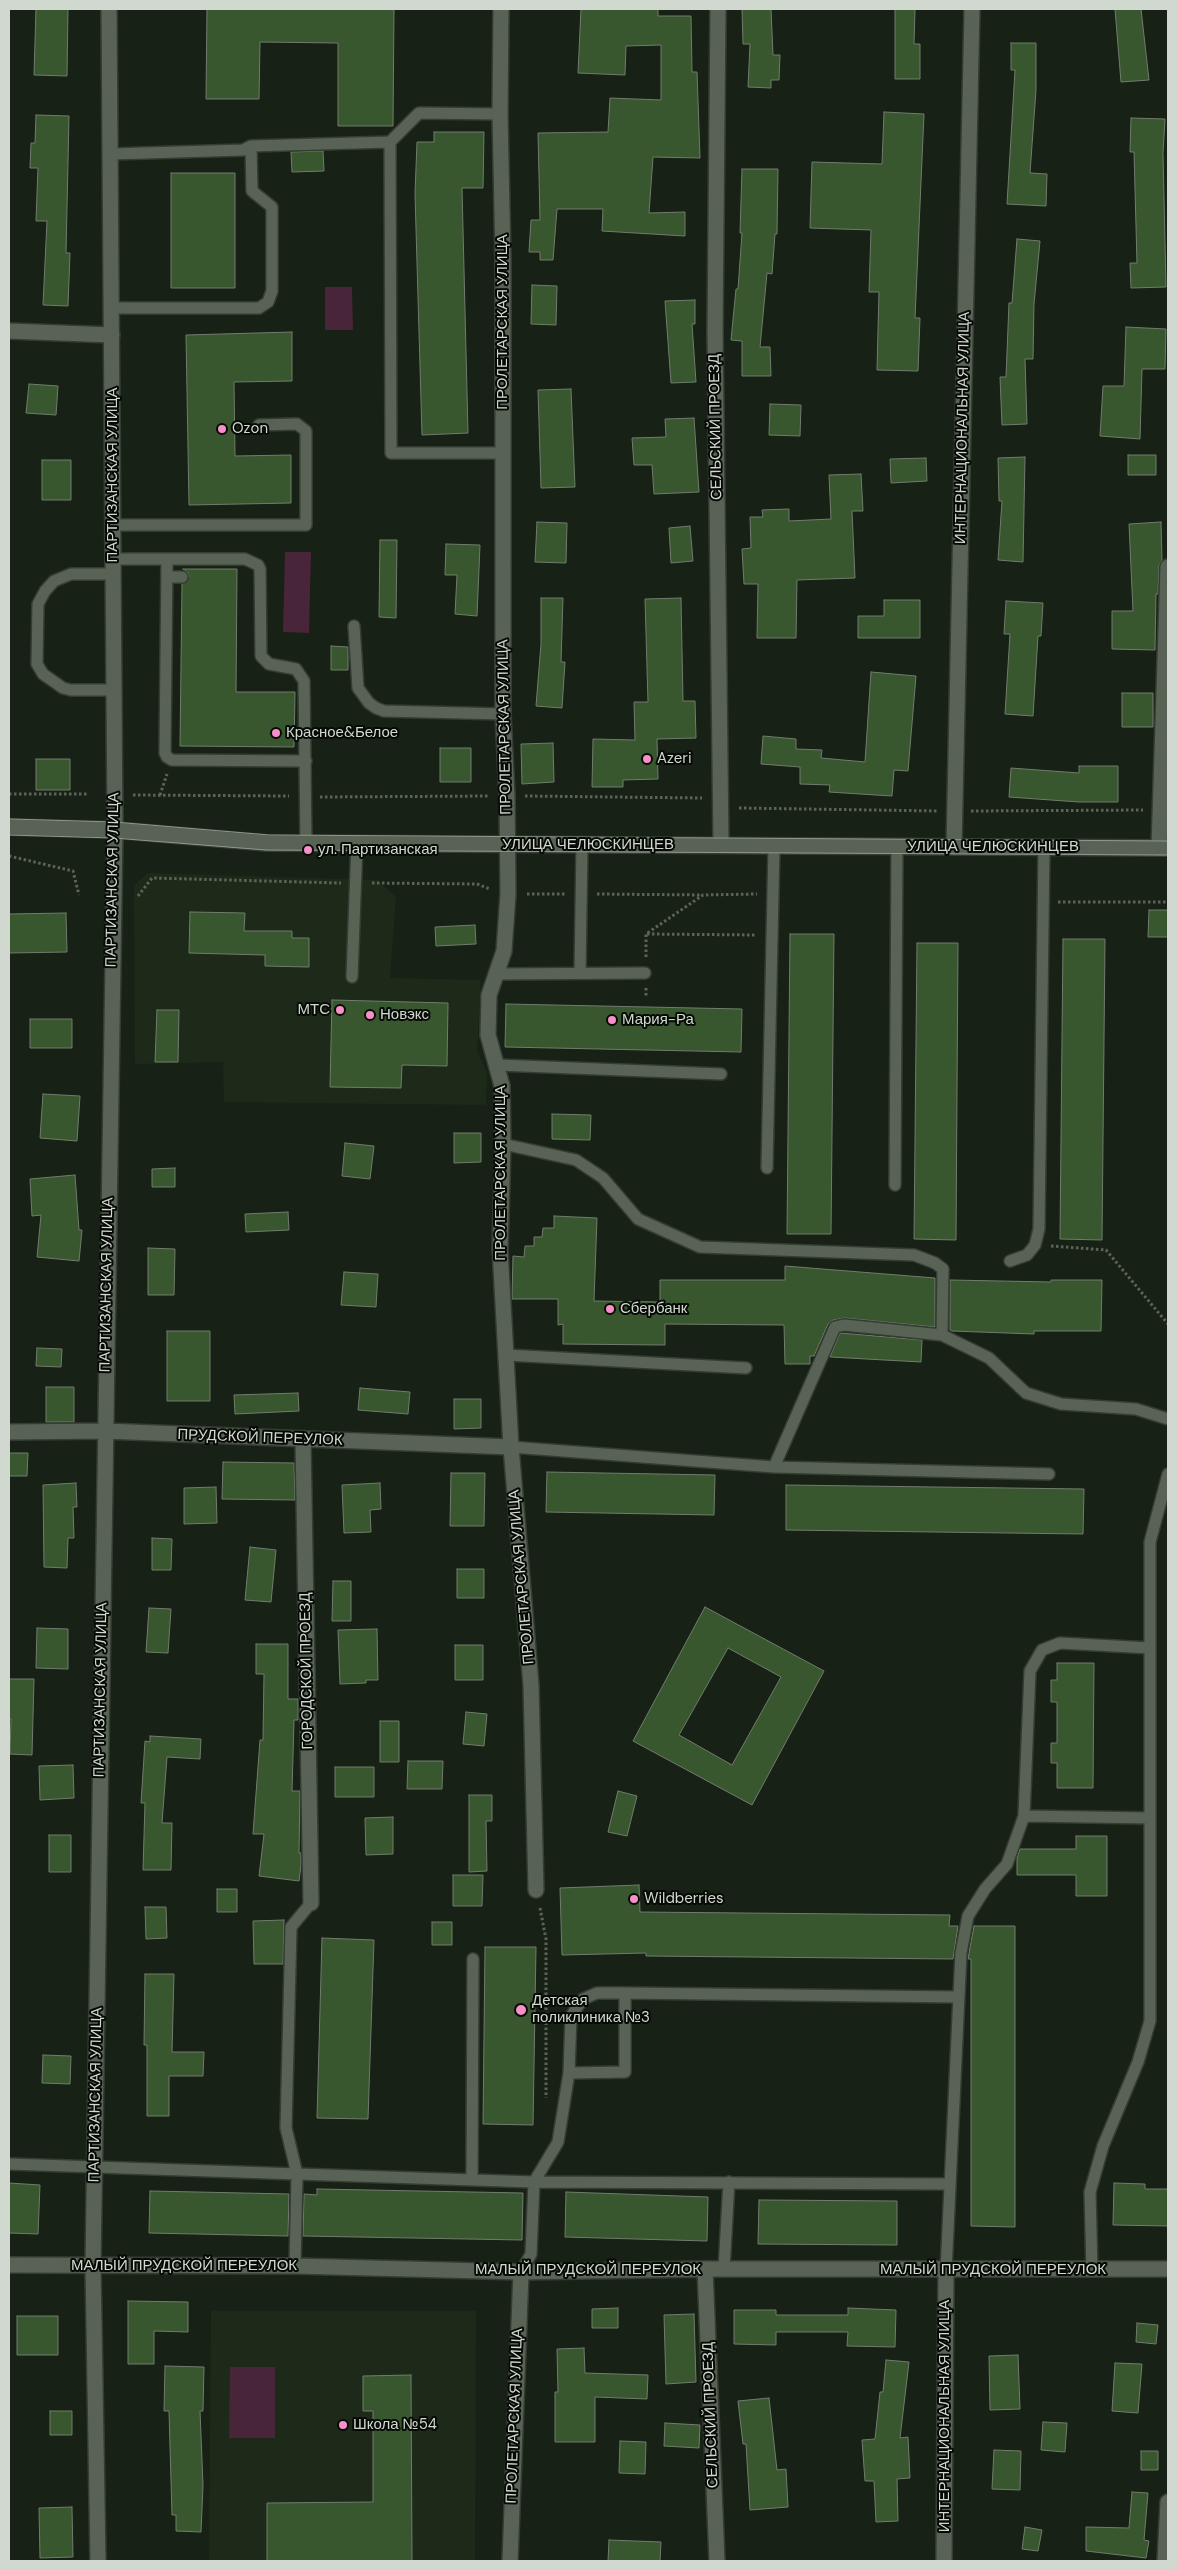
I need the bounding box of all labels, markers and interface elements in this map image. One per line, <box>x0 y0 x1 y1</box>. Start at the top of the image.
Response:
street label: ПРОЛЕТАРСКАЯ УЛИЦА <box>494 234 512 410</box>
street label: ИНТЕРНАЦИОНАЛЬНАЯ УЛИЦА <box>952 312 974 544</box>
street label: СЕЛЬСКИЙ ПРОЕЗД <box>706 354 726 500</box>
street label: ПАРТИЗАНСКАЯ УЛИЦА <box>104 387 122 563</box>
place label: Ozon <box>232 420 268 438</box>
marker: Ozon <box>216 423 228 435</box>
street label: ПРОЛЕТАРСКАЯ УЛИЦА <box>494 639 516 815</box>
place label: Красное&Белое <box>286 724 398 742</box>
marker: Красное&Белое <box>270 727 282 739</box>
place label: Azeri <box>657 750 691 768</box>
marker: Azeri <box>641 753 653 765</box>
street label: ПАРТИЗАНСКАЯ УЛИЦА <box>102 792 124 968</box>
street label: УЛИЦА ЧЕЛЮСКИНЦЕВ <box>502 836 674 854</box>
street label: УЛИЦА ЧЕЛЮСКИНЦЕВ <box>907 838 1079 856</box>
place label: ул. Партизанская <box>318 841 438 859</box>
marker: ул. Партизанская <box>302 844 314 856</box>
place label: МТС <box>298 1001 330 1019</box>
marker: МТС <box>334 1004 346 1016</box>
place label: Новэкс <box>380 1006 429 1024</box>
marker: Новэкс <box>364 1009 376 1021</box>
place label: Мария-Ра <box>622 1011 694 1029</box>
marker: Мария-Ра <box>606 1014 618 1026</box>
street label: ПРОЛЕТАРСКАЯ УЛИЦА <box>492 1085 510 1261</box>
street label: ПАРТИЗАНСКАЯ УЛИЦА <box>96 1197 118 1373</box>
place label: Сбербанк <box>620 1300 687 1318</box>
marker: Сбербанк <box>604 1303 616 1315</box>
street label: ПРУДСКОЙ ПЕРЕУЛОК <box>177 1426 343 1450</box>
street label: ПРОЛЕТАРСКАЯ УЛИЦА <box>505 1489 539 1665</box>
street label: ГОРОДСКОЙ ПРОЕЗД <box>297 1592 317 1750</box>
street label: ПАРТИЗАНСКАЯ УЛИЦА <box>90 1602 112 1778</box>
place label: Wildberries <box>644 1890 724 1908</box>
marker: Wildberries <box>628 1893 640 1905</box>
place label: Детская поликлиника №3 <box>532 1992 650 2027</box>
marker: Детская поликлиника №3 <box>514 2003 528 2017</box>
street label: ПАРТИЗАНСКАЯ УЛИЦА <box>85 2007 107 2183</box>
street label: МАЛЫЙ ПРУДСКОЙ ПЕРЕУЛОК <box>71 2257 297 2275</box>
street label: МАЛЫЙ ПРУДСКОЙ ПЕРЕУЛОК <box>475 2261 701 2279</box>
street label: МАЛЫЙ ПРУДСКОЙ ПЕРЕУЛОК <box>880 2261 1106 2279</box>
street label: ИНТЕРНАЦИОНАЛЬНАЯ УЛИЦА <box>936 2300 954 2532</box>
street label: ПРОЛЕТАРСКАЯ УЛИЦА <box>503 2328 527 2504</box>
street label: СЕЛЬСКИЙ ПРОЕЗД <box>699 2342 723 2488</box>
place label: Школа №54 <box>353 2416 437 2434</box>
marker: Школа №54 <box>337 2419 349 2431</box>

